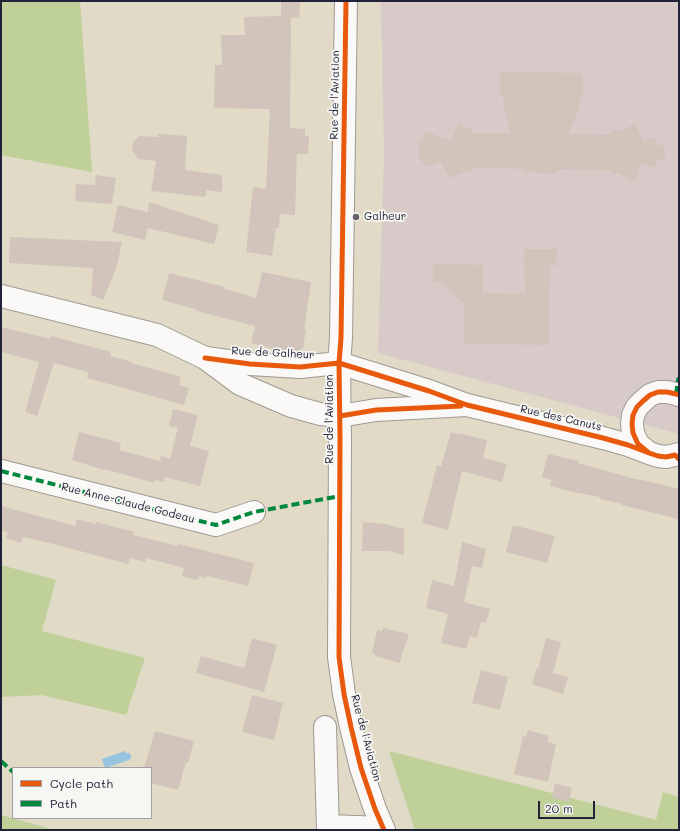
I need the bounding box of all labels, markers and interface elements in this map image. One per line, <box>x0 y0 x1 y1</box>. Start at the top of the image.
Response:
street label: Rue de l'Aviation <box>328 50 342 140</box>
place label: Galheur <box>364 210 406 224</box>
marker: Galheur <box>351 212 361 222</box>
street label: Rue de Galheur <box>231 344 315 362</box>
street label: Rue de l'Aviation <box>323 374 337 464</box>
street label: Rue des Canuts <box>519 402 603 434</box>
street label: Rue Anne-Claude Godeau <box>60 480 196 526</box>
street label: Rue de l'Aviation <box>348 693 384 783</box>
legend <box>12 767 152 819</box>
text: Cycle path <box>50 775 113 791</box>
scale bar <box>540 793 597 819</box>
text: Path <box>50 795 77 811</box>
text: 20 m <box>545 800 573 816</box>

